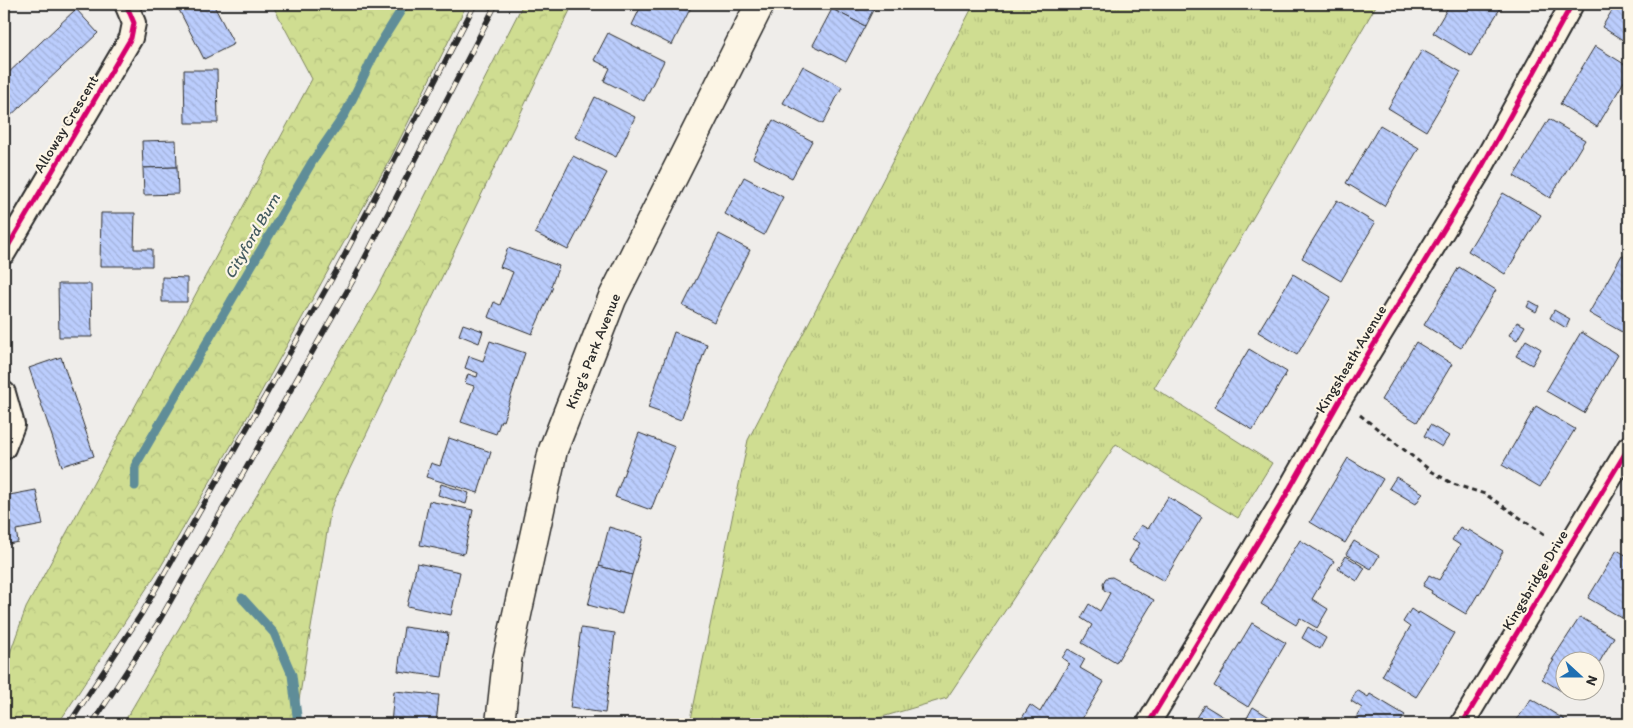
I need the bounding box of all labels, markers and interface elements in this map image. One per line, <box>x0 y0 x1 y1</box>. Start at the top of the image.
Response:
street label: Alloway Crescent <box>30 72 102 176</box>
water label: Cityford Burn <box>220 190 284 282</box>
street label: King's Park Avenue <box>562 291 624 411</box>
street label: Kingsheath Avenue <box>1312 302 1390 416</box>
street label: Kingsbridge Drive <box>1498 527 1572 633</box>
north arrow <box>1556 650 1606 700</box>
text: N <box>1582 673 1601 688</box>

